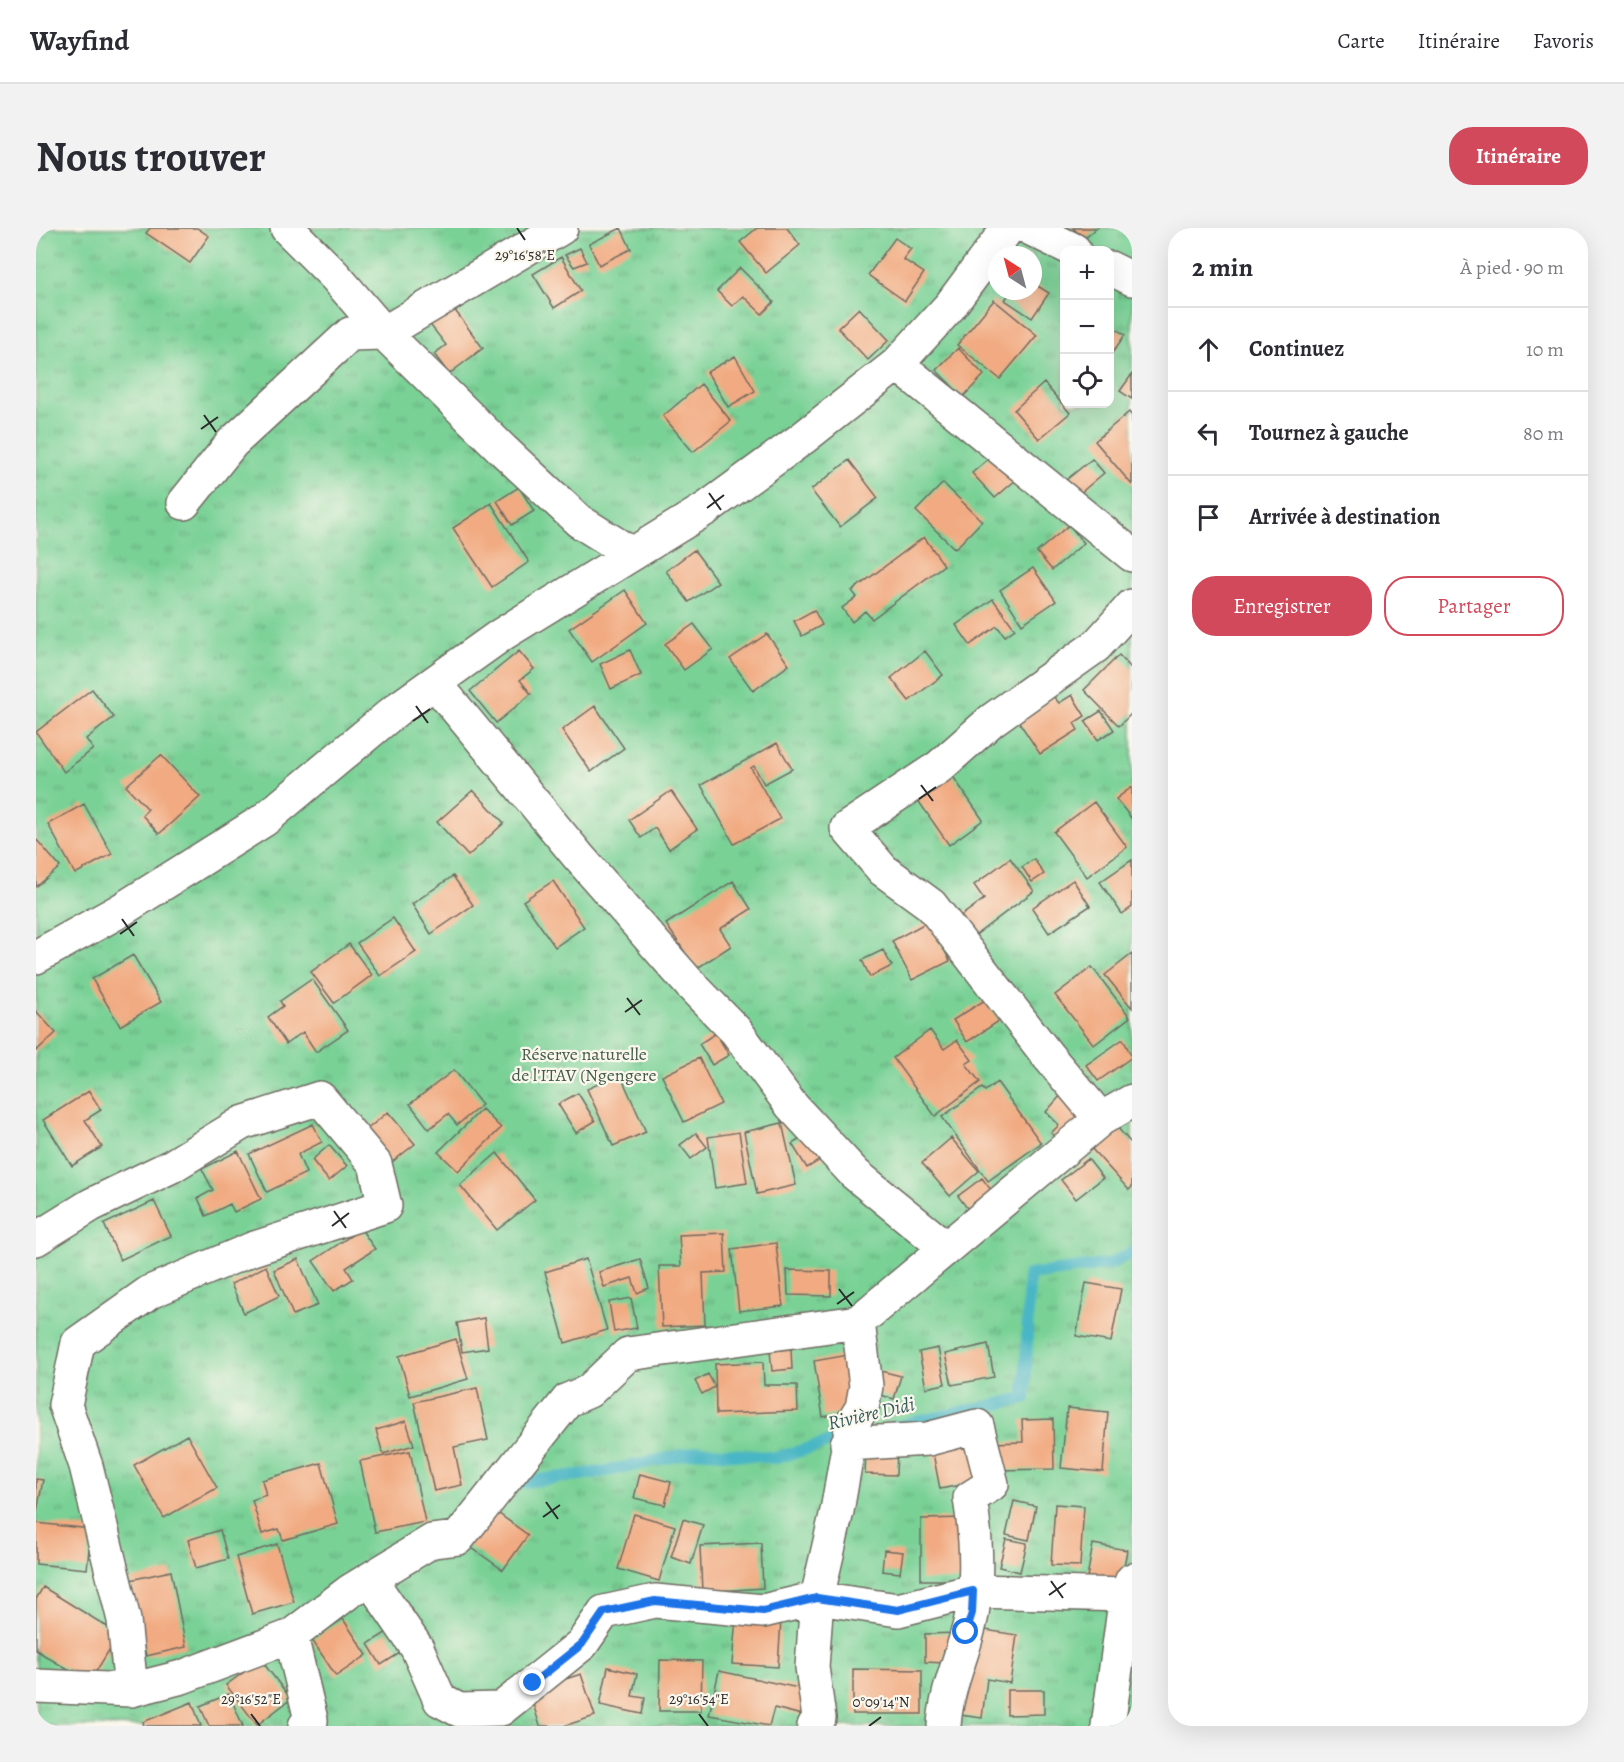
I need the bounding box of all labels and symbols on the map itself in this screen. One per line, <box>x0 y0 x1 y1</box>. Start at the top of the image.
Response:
text: 29°16'58"E <box>495 245 555 265</box>
north arrow <box>988 246 1042 300</box>
park label: Réserve naturelle de l'ITAV (Ngengere <box>511 1042 657 1087</box>
water label: Rivière Didi <box>825 1390 917 1437</box>
route start <box>952 1618 978 1644</box>
route end <box>519 1669 545 1695</box>
text: 29°16'52"E <box>221 1689 281 1709</box>
text: 29°16'54"E <box>669 1689 729 1709</box>
text: 0°09'14"N <box>852 1692 910 1712</box>

